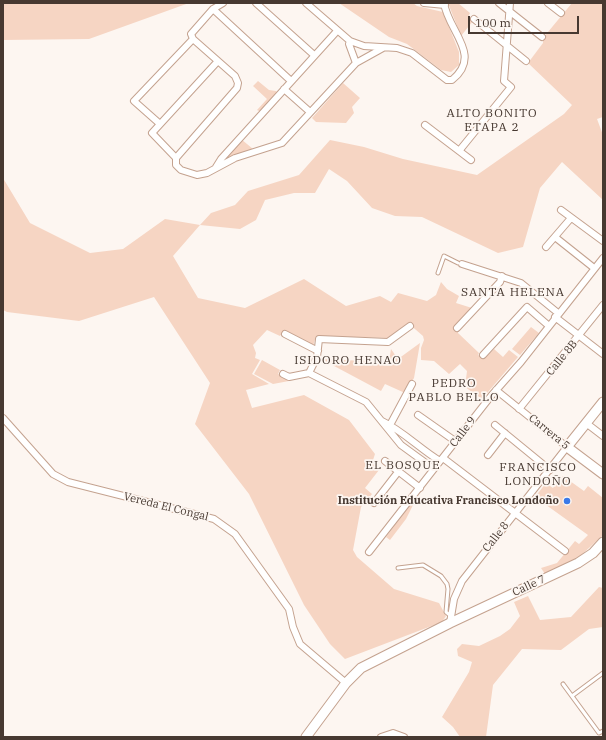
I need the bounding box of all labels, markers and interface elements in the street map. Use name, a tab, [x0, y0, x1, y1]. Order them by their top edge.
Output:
scale bar	[470, 8, 581, 34]
text: 100 m	[475, 15, 511, 30]
district label: ALTO BONITO ETAPA 2	[446, 107, 538, 135]
district label: SANTA HELENA	[461, 286, 565, 300]
street label: Calle 8B	[544, 338, 580, 378]
district label: ISIDORO HENAO	[294, 354, 402, 368]
district label: PEDRO PABLO BELLO	[409, 377, 499, 405]
street label: Carrera 5	[526, 412, 572, 452]
street label: Calle 9	[447, 414, 479, 450]
district label: EL BOSQUE	[365, 459, 441, 473]
district label: FRANCISCO LONDOÑO	[499, 461, 577, 489]
street label: Vereda El Congal	[122, 490, 210, 524]
place label: Institución Educativa Francisco Londoño	[338, 494, 559, 508]
marker: Institución Educativa Francisco Londoño	[562, 496, 572, 506]
street label: Calle 8	[480, 519, 512, 555]
street label: Calle 7	[510, 573, 548, 599]

